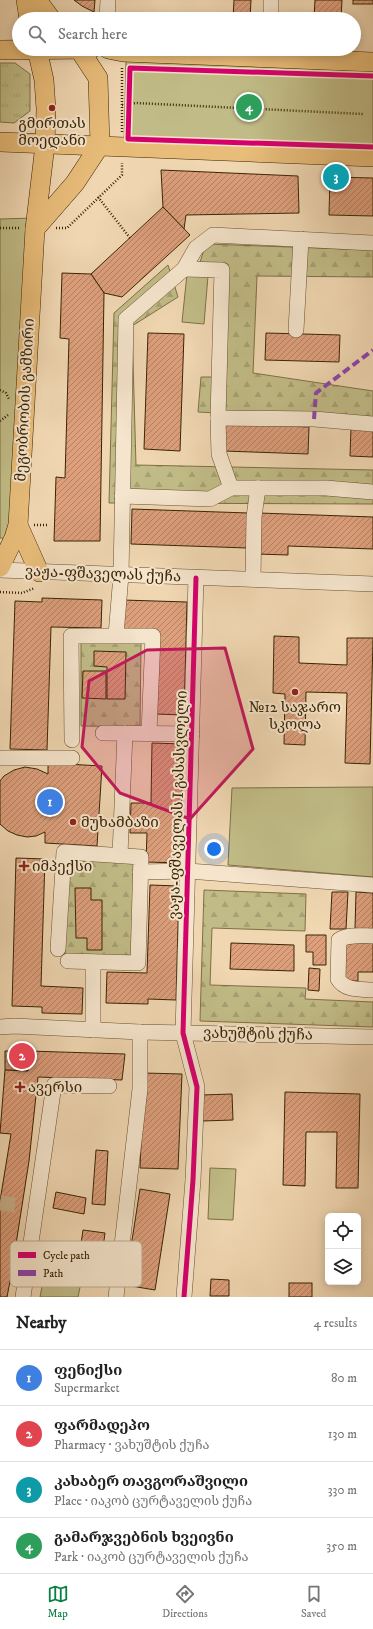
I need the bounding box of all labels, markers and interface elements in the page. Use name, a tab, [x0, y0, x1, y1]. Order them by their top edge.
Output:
search box	[12, 12, 361, 56]
icon: search	[26, 23, 48, 45]
text: Search here	[58, 25, 127, 44]
pin: 4	[236, 92, 262, 122]
marker: გმირთას მოედანი	[47, 103, 57, 113]
place label: გმირთას მოედანი	[18, 114, 86, 150]
pin: 3	[323, 162, 349, 192]
street label: მეგობრობის გამზირი	[11, 318, 39, 482]
street label: ვაჟა-ფშაველას ქუჩა	[25, 562, 181, 586]
marker: №12 საჯარო სკოლა	[290, 687, 300, 697]
street label: ვაჟა-ფშაველას I გასასვლელი	[165, 690, 191, 920]
place label: №12 საჯარო სკოლა	[249, 698, 341, 734]
pin: 1	[37, 787, 63, 817]
place label: მუხამბაზი	[81, 813, 159, 832]
marker: მუხამბაზი	[68, 817, 78, 827]
your location	[204, 839, 224, 859]
place label: იმპექსი	[32, 857, 92, 876]
marker: იმპექსი	[19, 861, 29, 871]
street label: ვახუშტის ქუჩა	[203, 1024, 313, 1044]
pin: 2	[9, 1041, 35, 1071]
place label: ავერსი	[28, 1078, 82, 1097]
marker: ავერსი	[15, 1082, 25, 1092]
map controls	[325, 1213, 361, 1285]
button: locate	[325, 1213, 361, 1249]
legend	[10, 1241, 142, 1287]
text: Cycle path	[43, 1249, 90, 1263]
button: layers	[325, 1249, 361, 1285]
text: Path	[43, 1267, 64, 1281]
text: Nearby	[16, 1312, 66, 1334]
text: 4 results	[314, 1315, 357, 1331]
text: ფენიქსი	[54, 1361, 122, 1380]
text: 1	[27, 1370, 31, 1386]
text: 80 m	[331, 1370, 357, 1386]
text: Supermarket	[54, 1380, 120, 1396]
text: ფარმადეპო	[54, 1416, 150, 1435]
text: 2	[26, 1426, 32, 1442]
text: 130 m	[328, 1426, 357, 1442]
text: Pharmacy · ვახუშტის ქუჩა	[54, 1437, 210, 1453]
text: კახაბერ თავგორაშვილი	[54, 1472, 248, 1491]
text: 3	[27, 1482, 31, 1498]
text: 330 m	[328, 1482, 357, 1498]
text: Place · იაკობ ცურტაველის ქუჩა	[54, 1493, 252, 1509]
text: გამარჯვებნის ხვეივნი	[54, 1528, 234, 1547]
text: 4	[25, 1538, 33, 1554]
text: 350 m	[326, 1538, 357, 1554]
text: Park · იაკობ ცურტაველის ქუჩა	[54, 1549, 249, 1565]
tab: Map	[47, 1583, 69, 1621]
tab: Directions	[162, 1583, 208, 1621]
tab: Saved	[301, 1583, 326, 1621]

